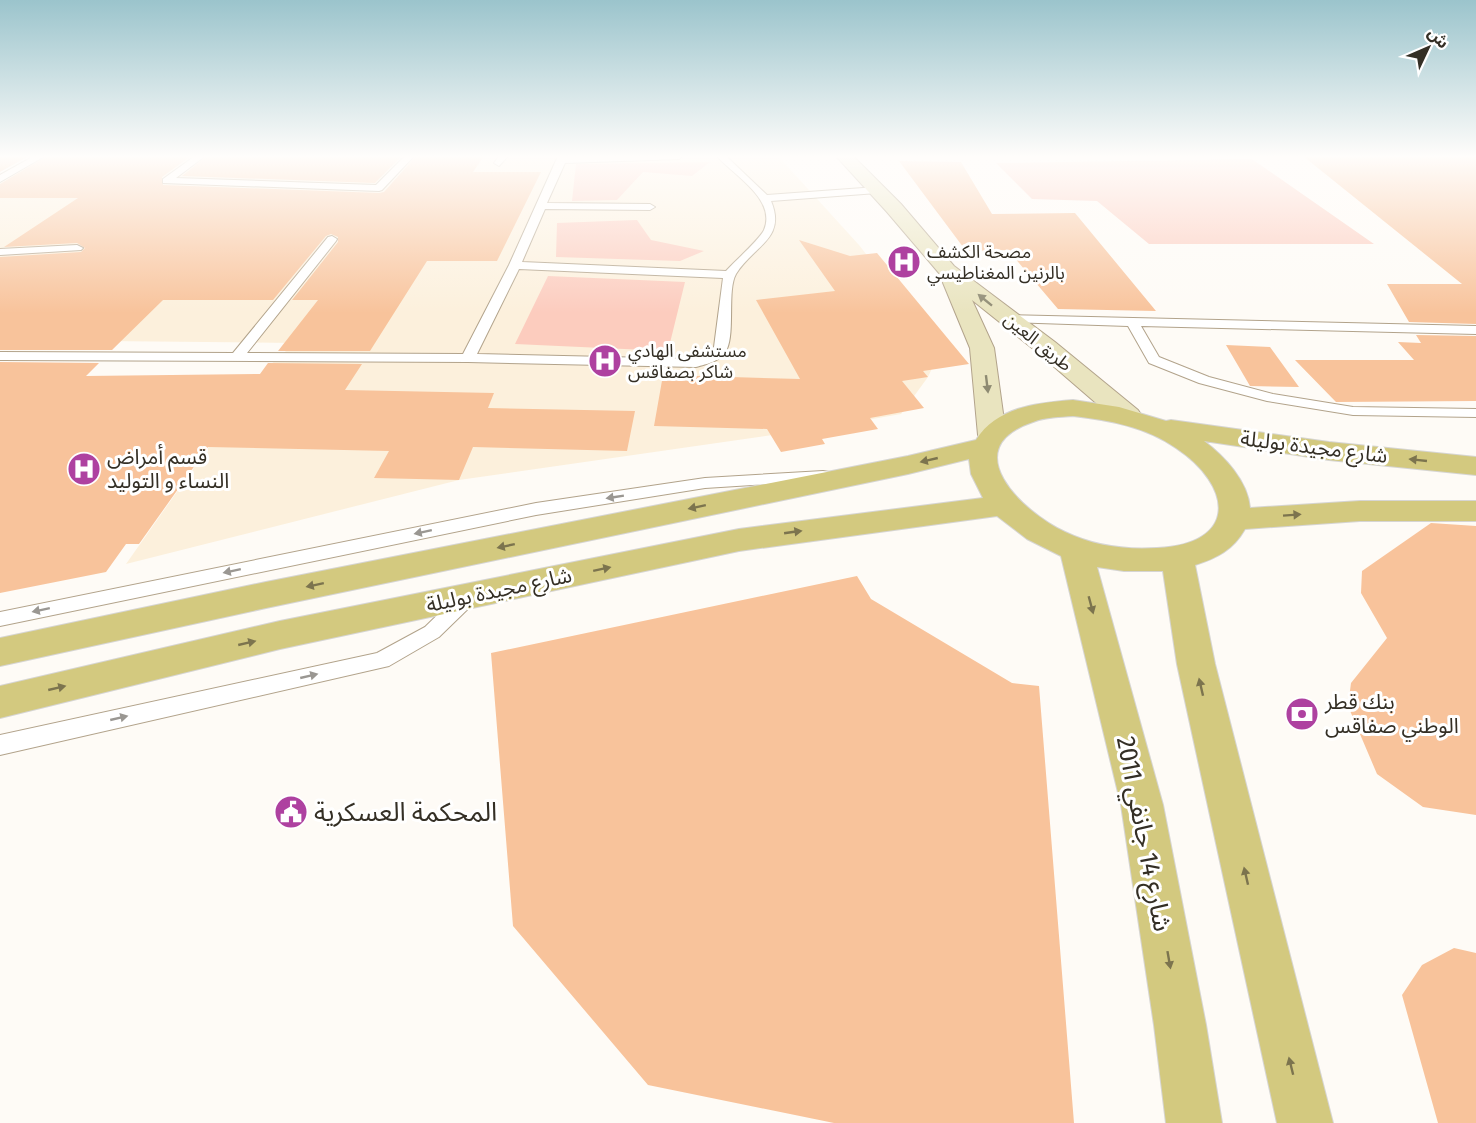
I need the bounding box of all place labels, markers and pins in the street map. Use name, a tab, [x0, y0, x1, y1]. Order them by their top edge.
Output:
place label: مصحة الكشف بالرنين المغناطيسي	[927, 241, 1065, 286]
hospital icon: مصحة الكشف بالرنين المغناطيسي	[886, 244, 922, 280]
place label: مستشفى الهادي شاكر بصفاقس	[628, 340, 747, 383]
hospital icon: مستشفى الهادي شاكر بصفاقس	[587, 343, 623, 379]
place label: قسم أمراض النساء و التوليد	[107, 444, 229, 494]
hospital icon: قسم أمراض النساء و التوليد	[66, 451, 102, 487]
place label: بنك قطر الوطني صفاقس	[1324, 689, 1459, 742]
bank icon: بنك قطر الوطني صفاقس	[1284, 696, 1320, 732]
public building icon: المحكمة العسكرية	[273, 794, 309, 830]
place label: المحكمة العسكرية	[314, 797, 497, 828]

